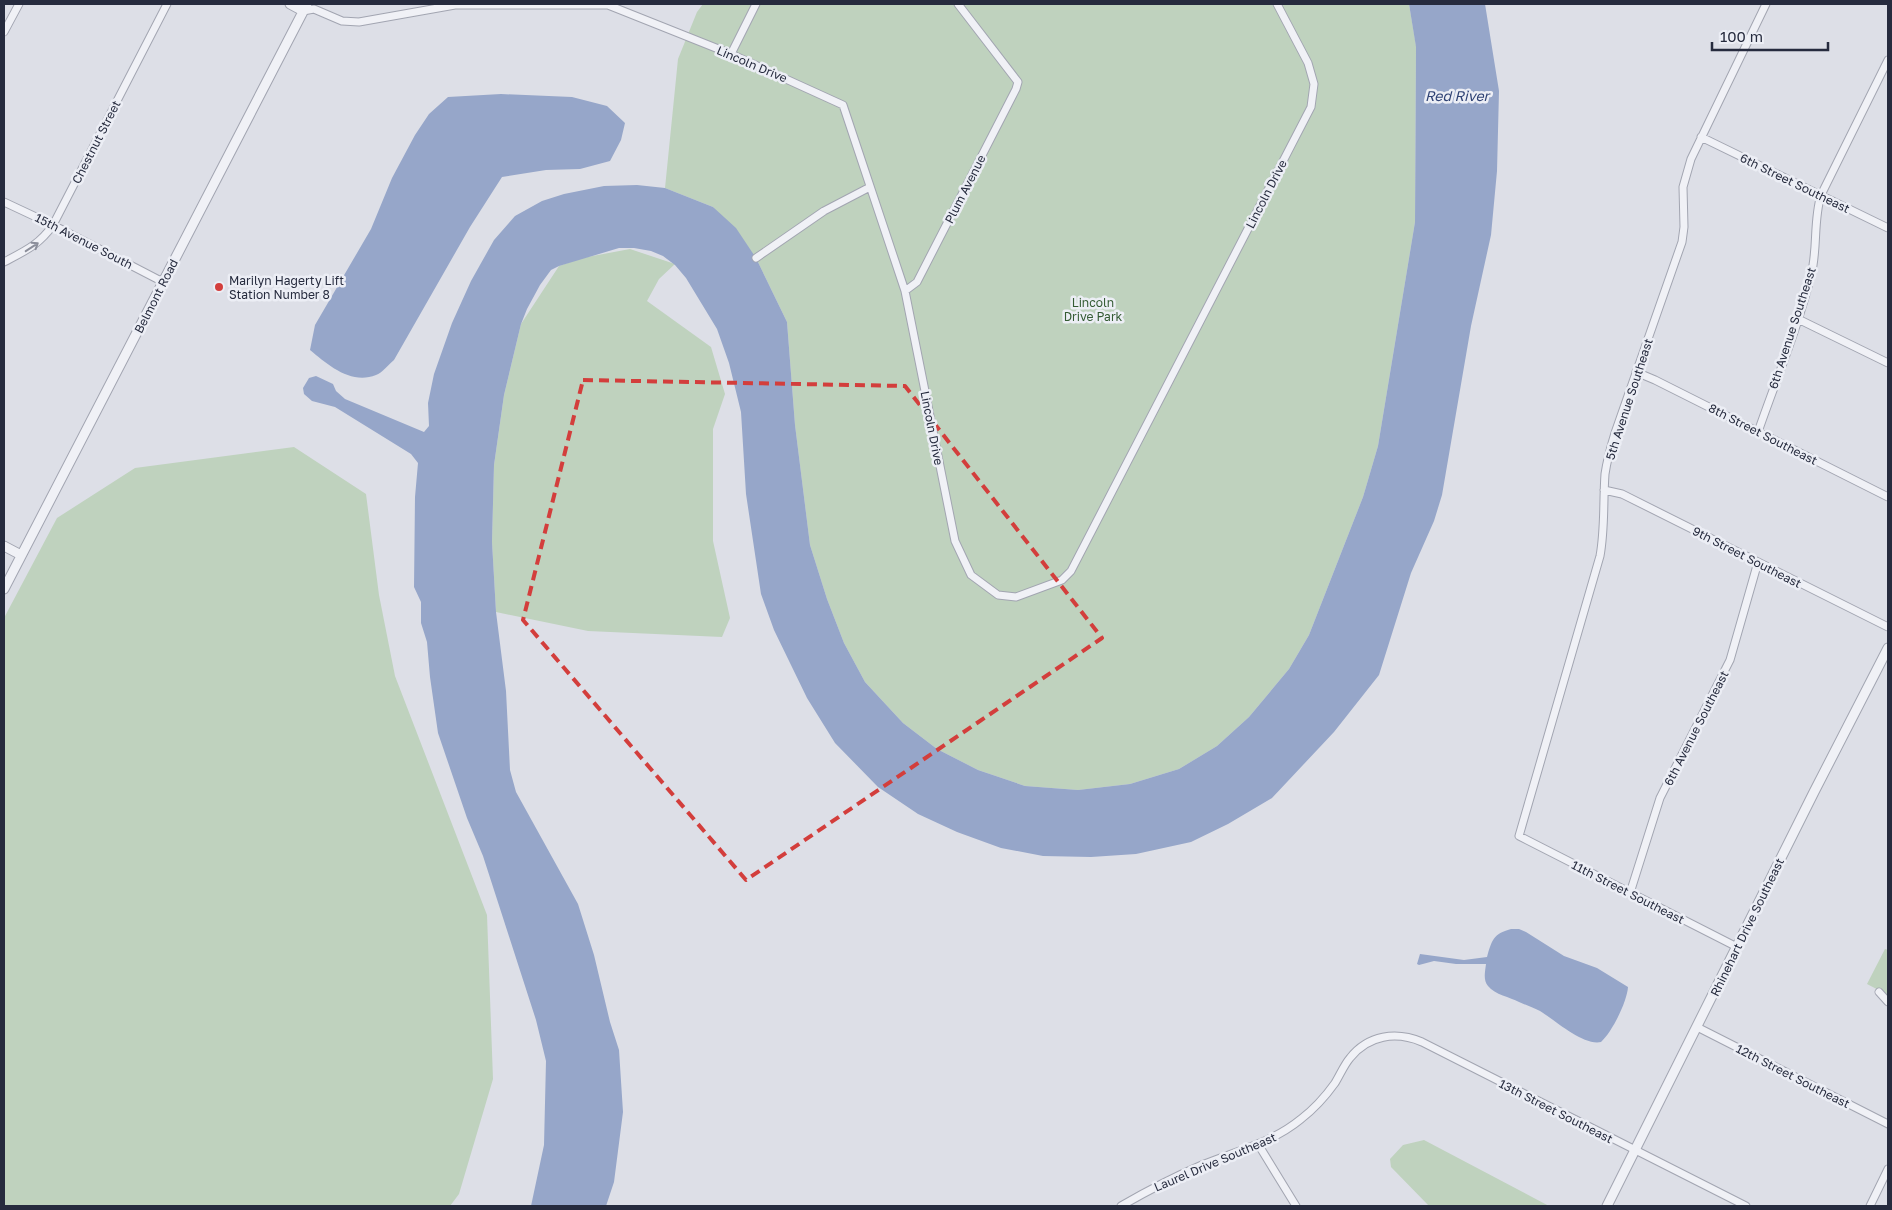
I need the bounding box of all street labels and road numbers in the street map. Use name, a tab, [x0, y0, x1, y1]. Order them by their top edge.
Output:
street label: Lincoln Drive	[714, 42, 790, 86]
street label: Chestnut Street	[69, 98, 124, 186]
street label: 6th Street Southeast	[1738, 150, 1852, 216]
street label: Plum Avenue	[941, 152, 989, 226]
street label: Lincoln Drive	[1242, 157, 1290, 231]
street label: 15th Avenue South	[33, 210, 135, 272]
street label: Belmont Road	[131, 256, 181, 336]
street label: 6th Avenue Southeast	[1765, 265, 1819, 391]
street label: 5th Avenue Southeast	[1602, 336, 1656, 462]
street label: Lincoln Drive	[917, 390, 947, 466]
street label: 8th Street Southeast	[1706, 400, 1820, 468]
street label: 9th Street Southeast	[1690, 523, 1804, 591]
street label: 6th Avenue Southeast	[1660, 668, 1732, 788]
street label: Rhinehart Drive Southeast	[1707, 855, 1787, 999]
street label: 11th Street Southeast	[1569, 857, 1687, 927]
street label: 12th Street Southeast	[1734, 1041, 1853, 1111]
street label: 13th Street Southeast	[1497, 1076, 1616, 1146]
street label: Laurel Drive Southeast	[1152, 1129, 1279, 1195]

